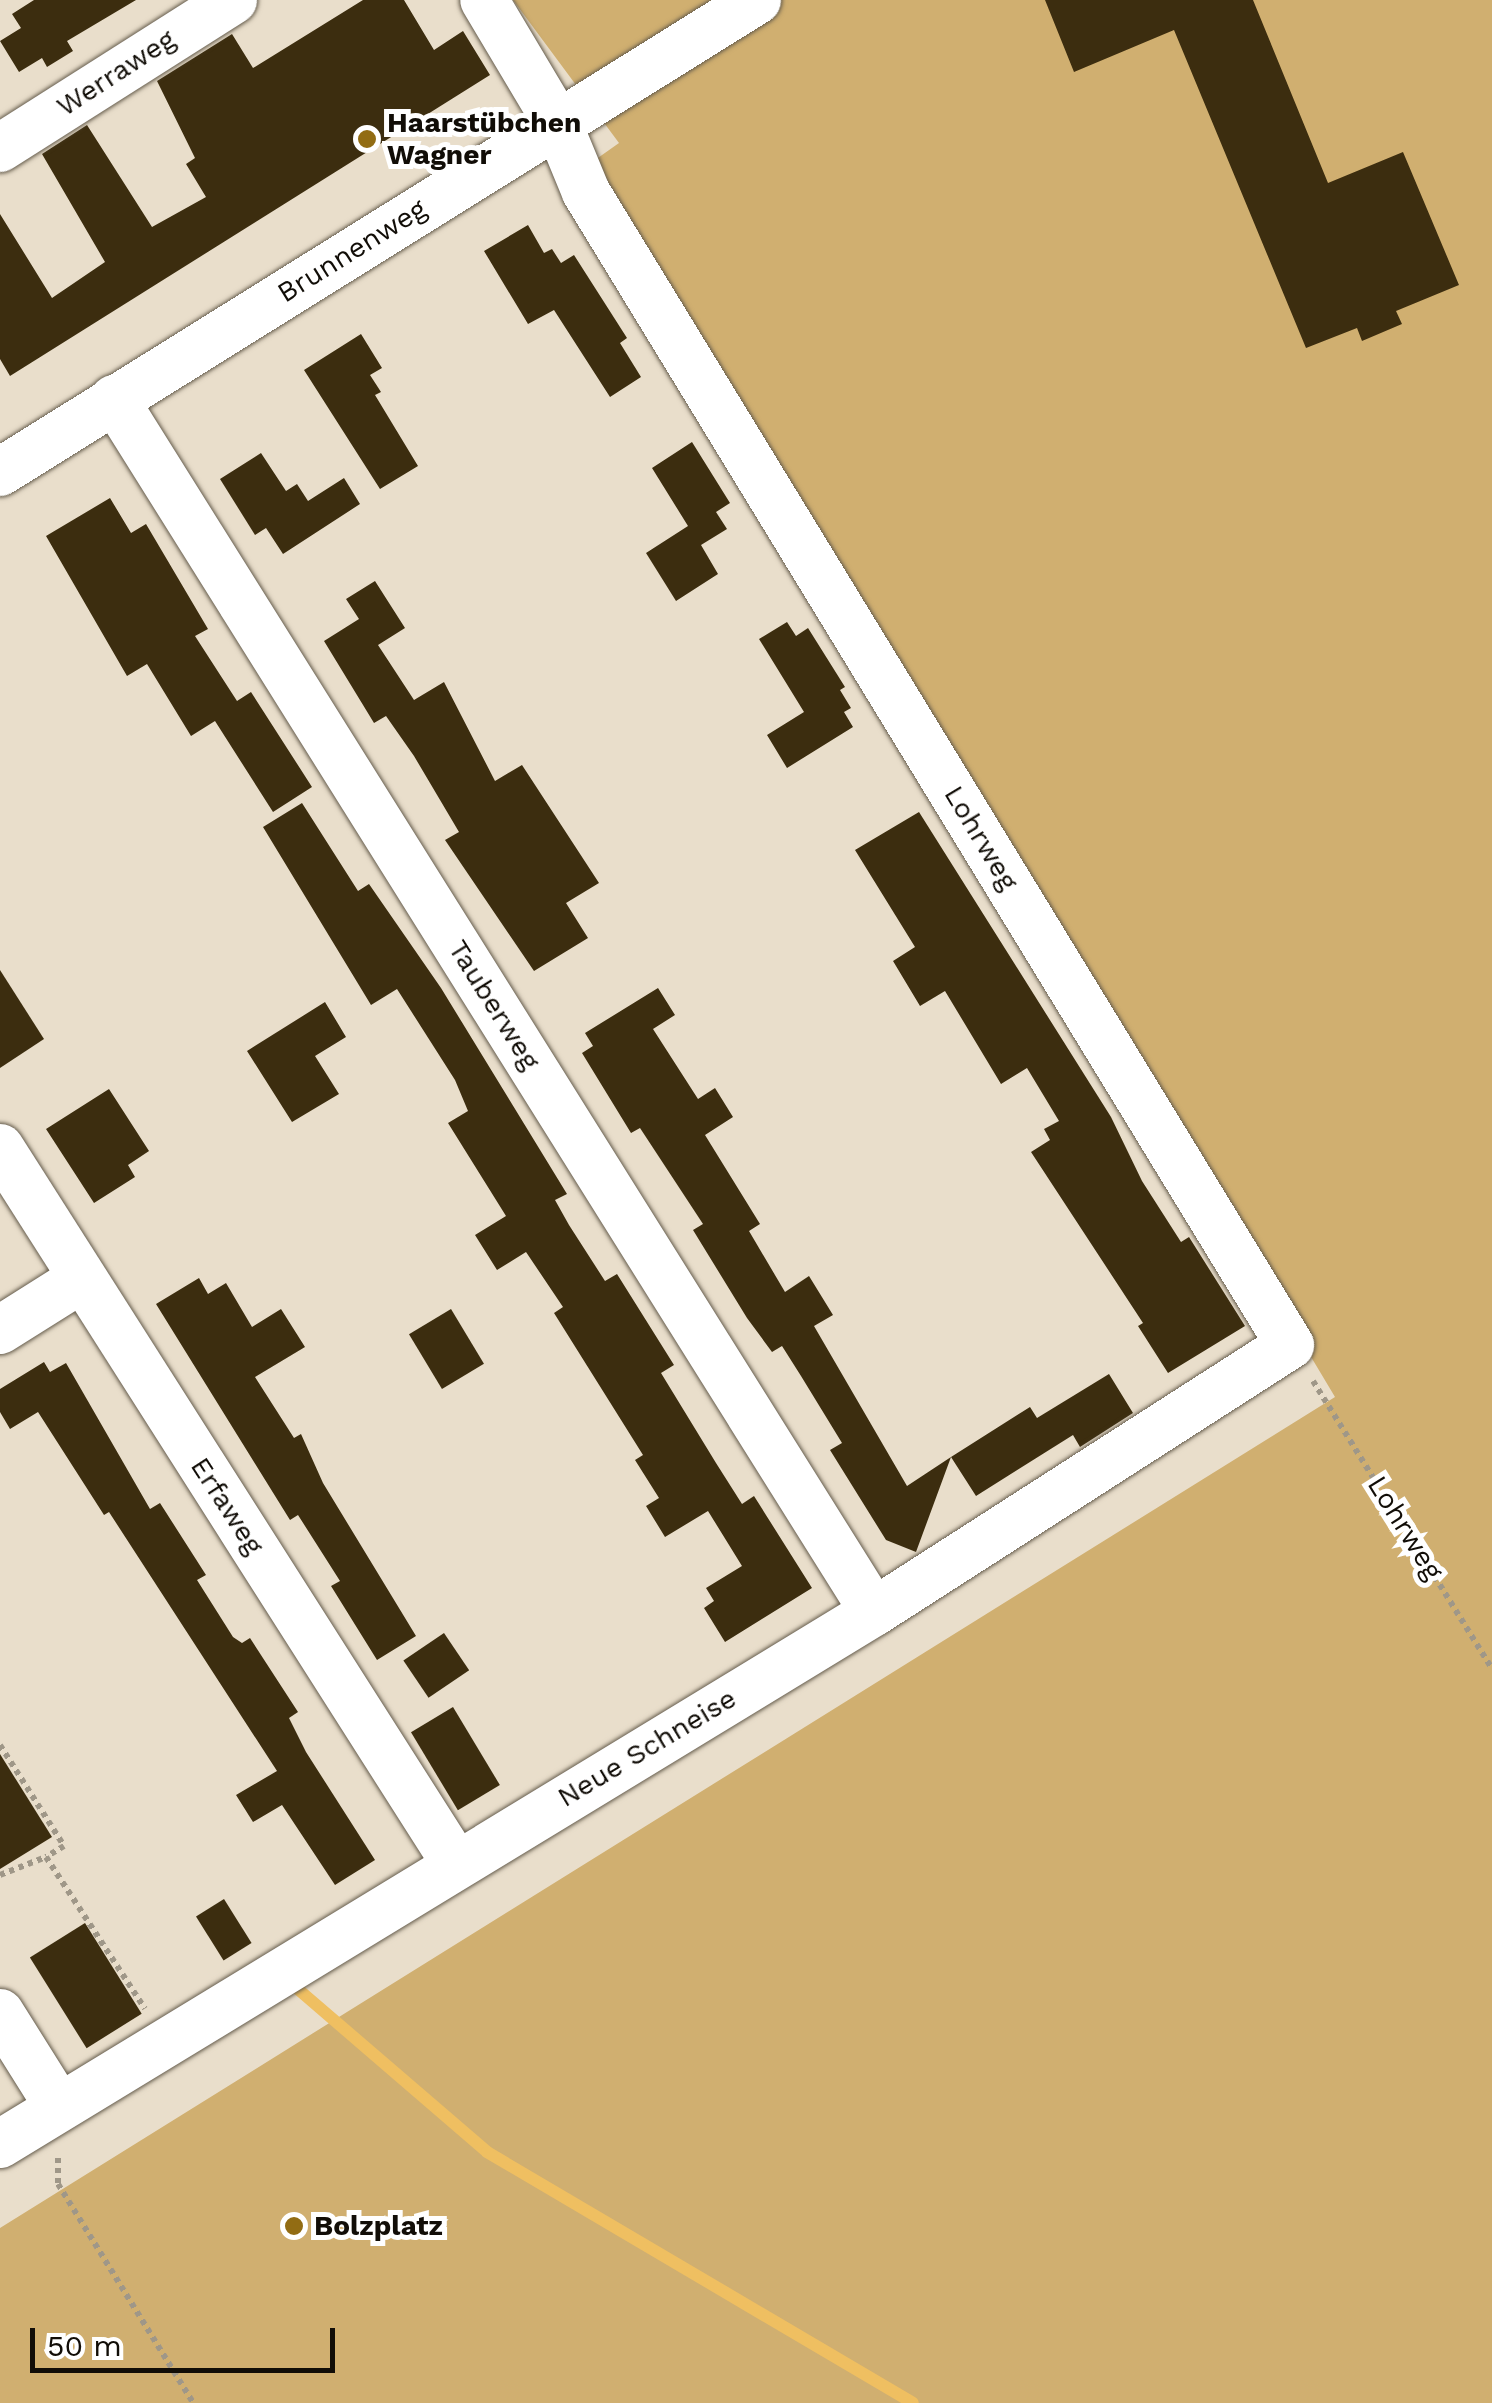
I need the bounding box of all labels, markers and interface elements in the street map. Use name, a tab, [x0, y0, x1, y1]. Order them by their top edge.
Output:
street label: Werraweg	[51, 22, 181, 124]
place label: Haarstübchen Wagner	[387, 106, 581, 172]
marker: Haarstübchen Wagner	[356, 128, 378, 150]
street label: Brunnenweg	[271, 192, 433, 310]
street label: Lohrweg	[937, 780, 1025, 896]
street label: Tauberweg	[441, 934, 547, 1076]
street label: Erfaweg	[183, 1451, 271, 1561]
street label: Lohrweg	[1360, 1470, 1450, 1586]
street label: Neue Schneise	[552, 1682, 742, 1814]
place label: Bolzplatz	[314, 2209, 443, 2243]
marker: Bolzplatz	[283, 2215, 305, 2237]
scale bar	[35, 2308, 340, 2370]
text: 50 m	[47, 2328, 122, 2363]

